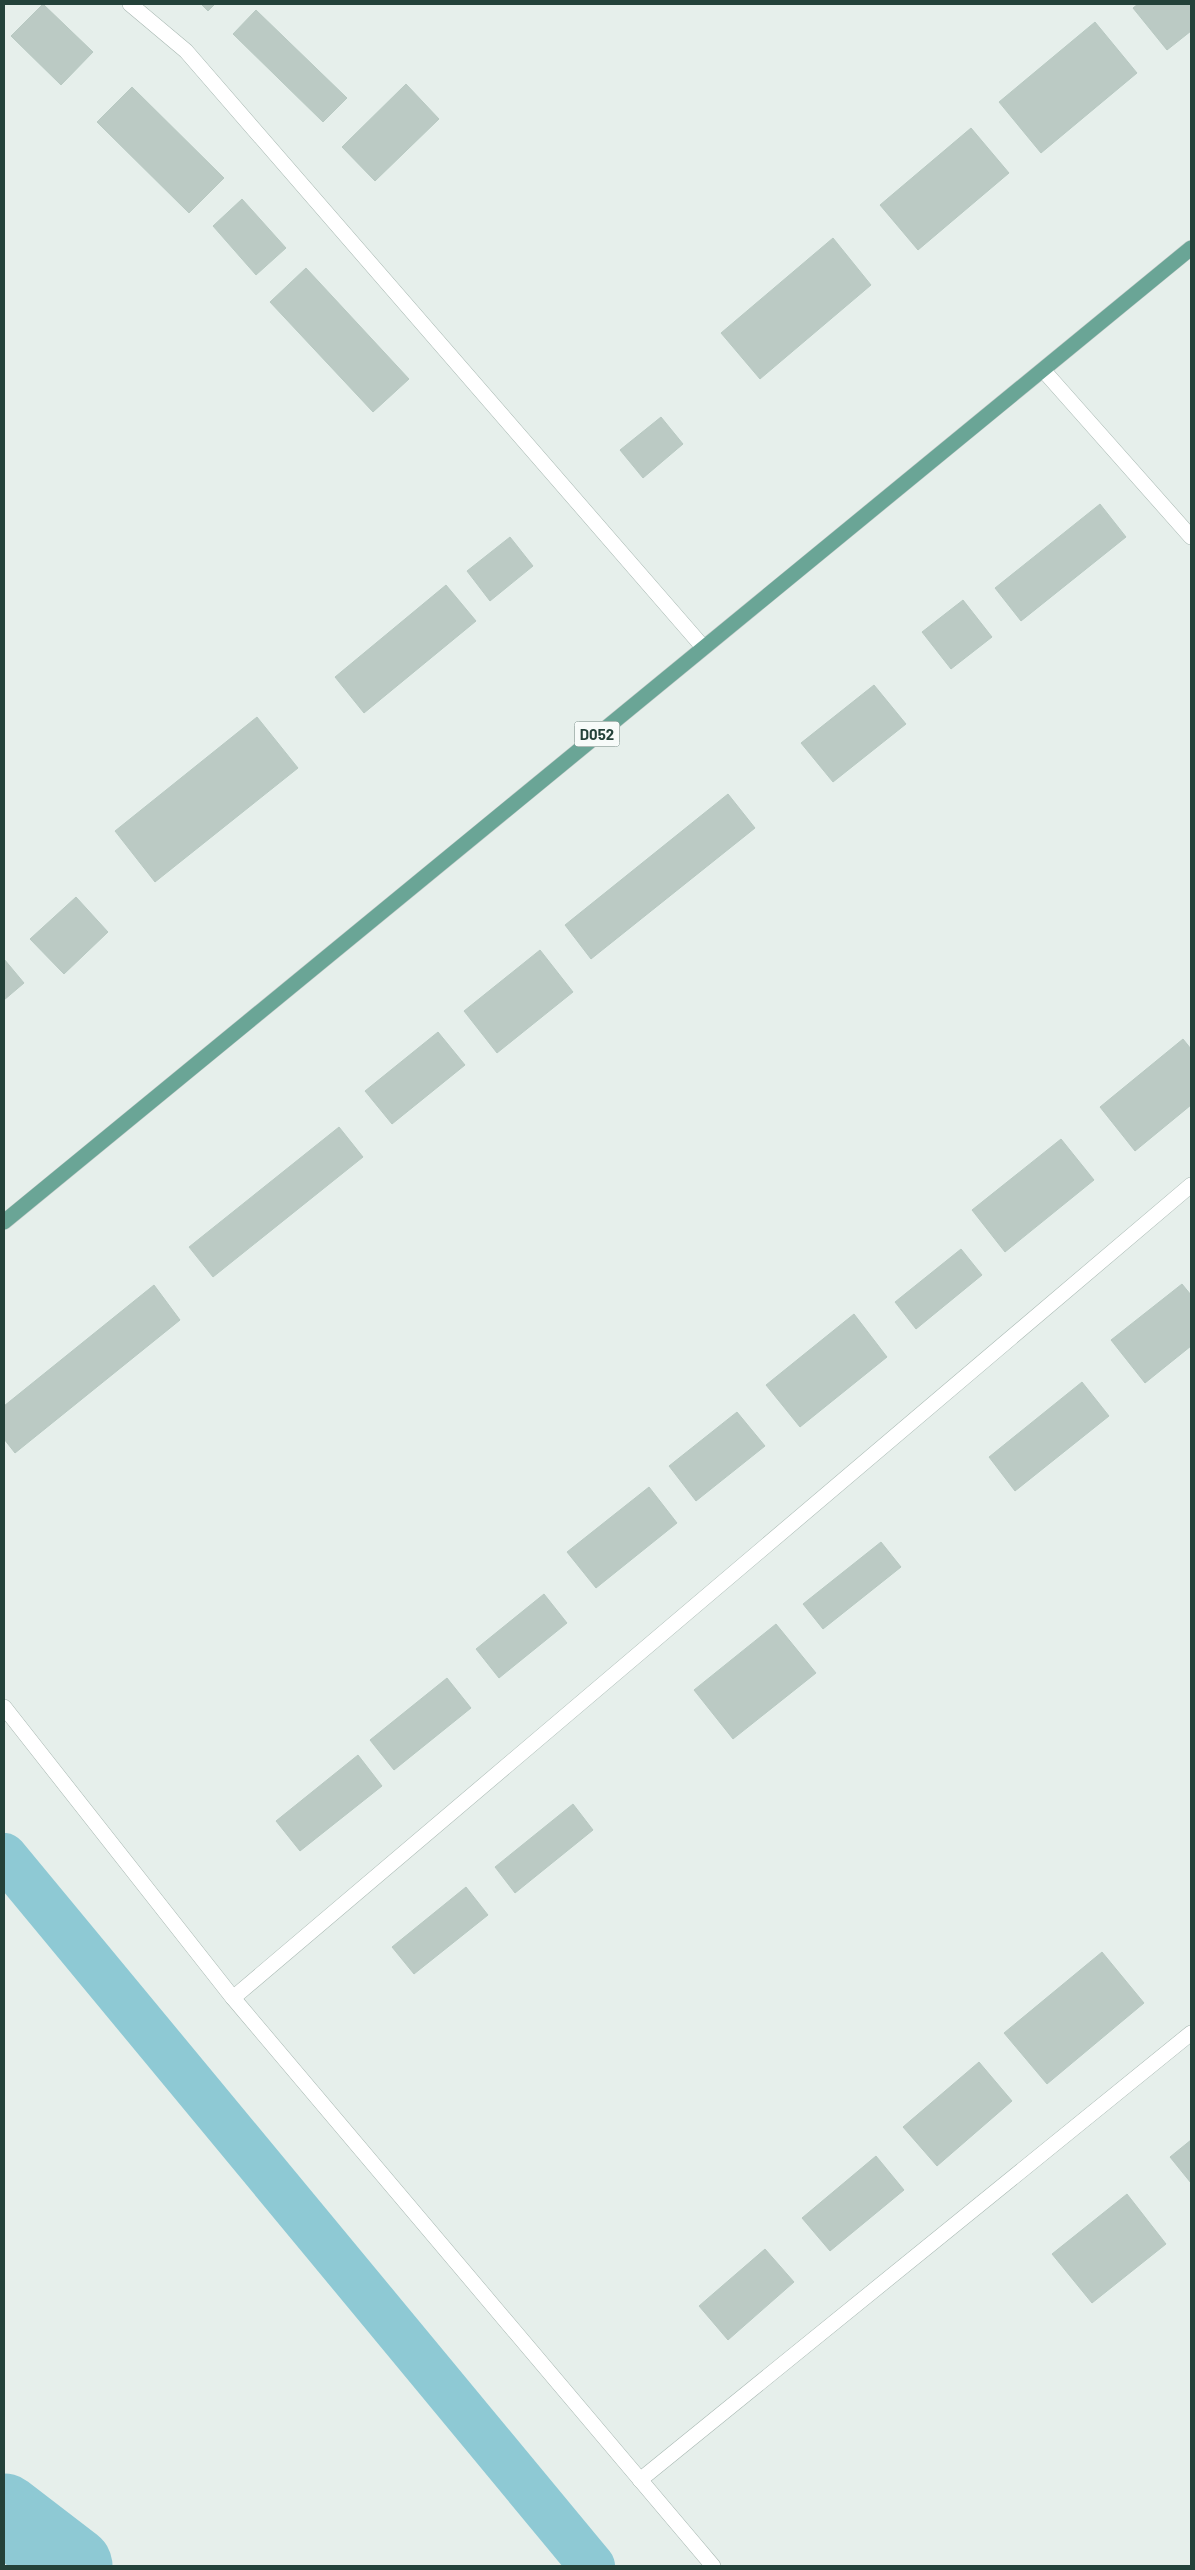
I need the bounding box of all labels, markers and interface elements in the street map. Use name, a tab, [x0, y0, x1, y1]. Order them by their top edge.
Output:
road number: D052	[574, 722, 620, 746]

